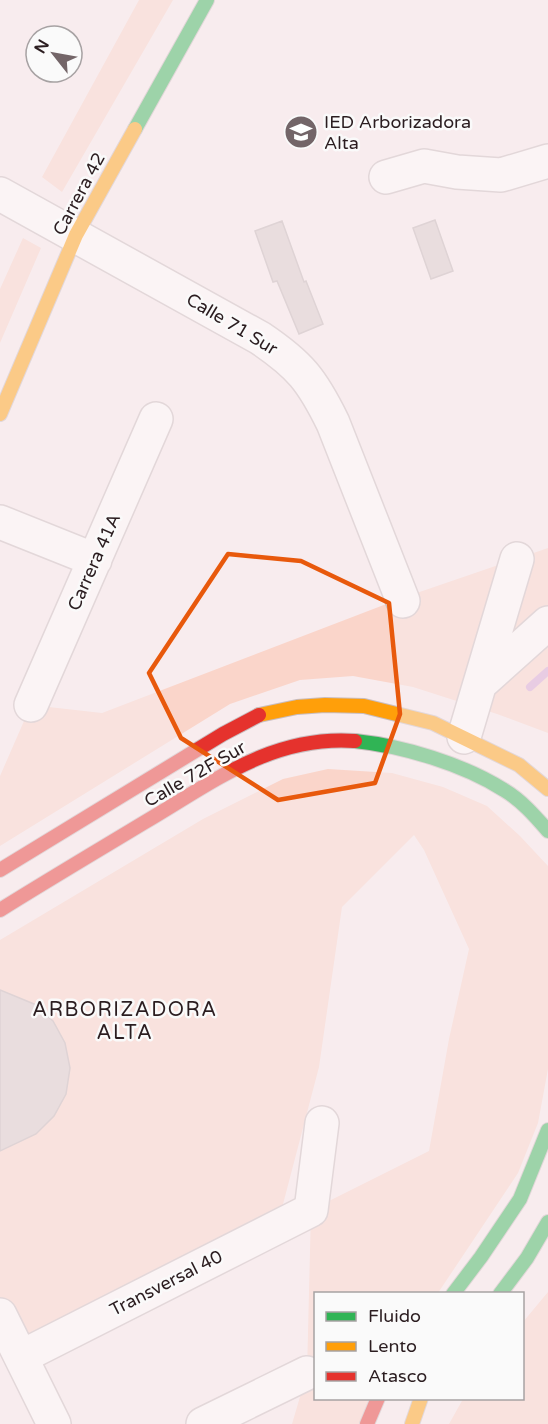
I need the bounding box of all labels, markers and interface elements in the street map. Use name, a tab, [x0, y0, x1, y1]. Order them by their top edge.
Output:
north arrow	[24, 24, 84, 84]
text: N	[30, 36, 54, 57]
place label: IED Arborizadora Alta	[324, 111, 471, 154]
school or university icon: IED Arborizadora Alta	[283, 114, 319, 150]
street label: Carrera 42	[48, 149, 110, 239]
street label: Calle 71 Sur	[182, 288, 282, 360]
street label: Carrera 41A	[63, 510, 125, 614]
street label: Calle 72F Sur	[140, 736, 250, 812]
district label: ARBORIZADORA ALTA	[32, 998, 218, 1045]
street label: Transversal 40	[106, 1245, 226, 1321]
legend	[314, 1292, 524, 1400]
text: Fluido	[368, 1305, 421, 1327]
text: Lento	[368, 1335, 417, 1357]
text: Atasco	[368, 1365, 427, 1387]

